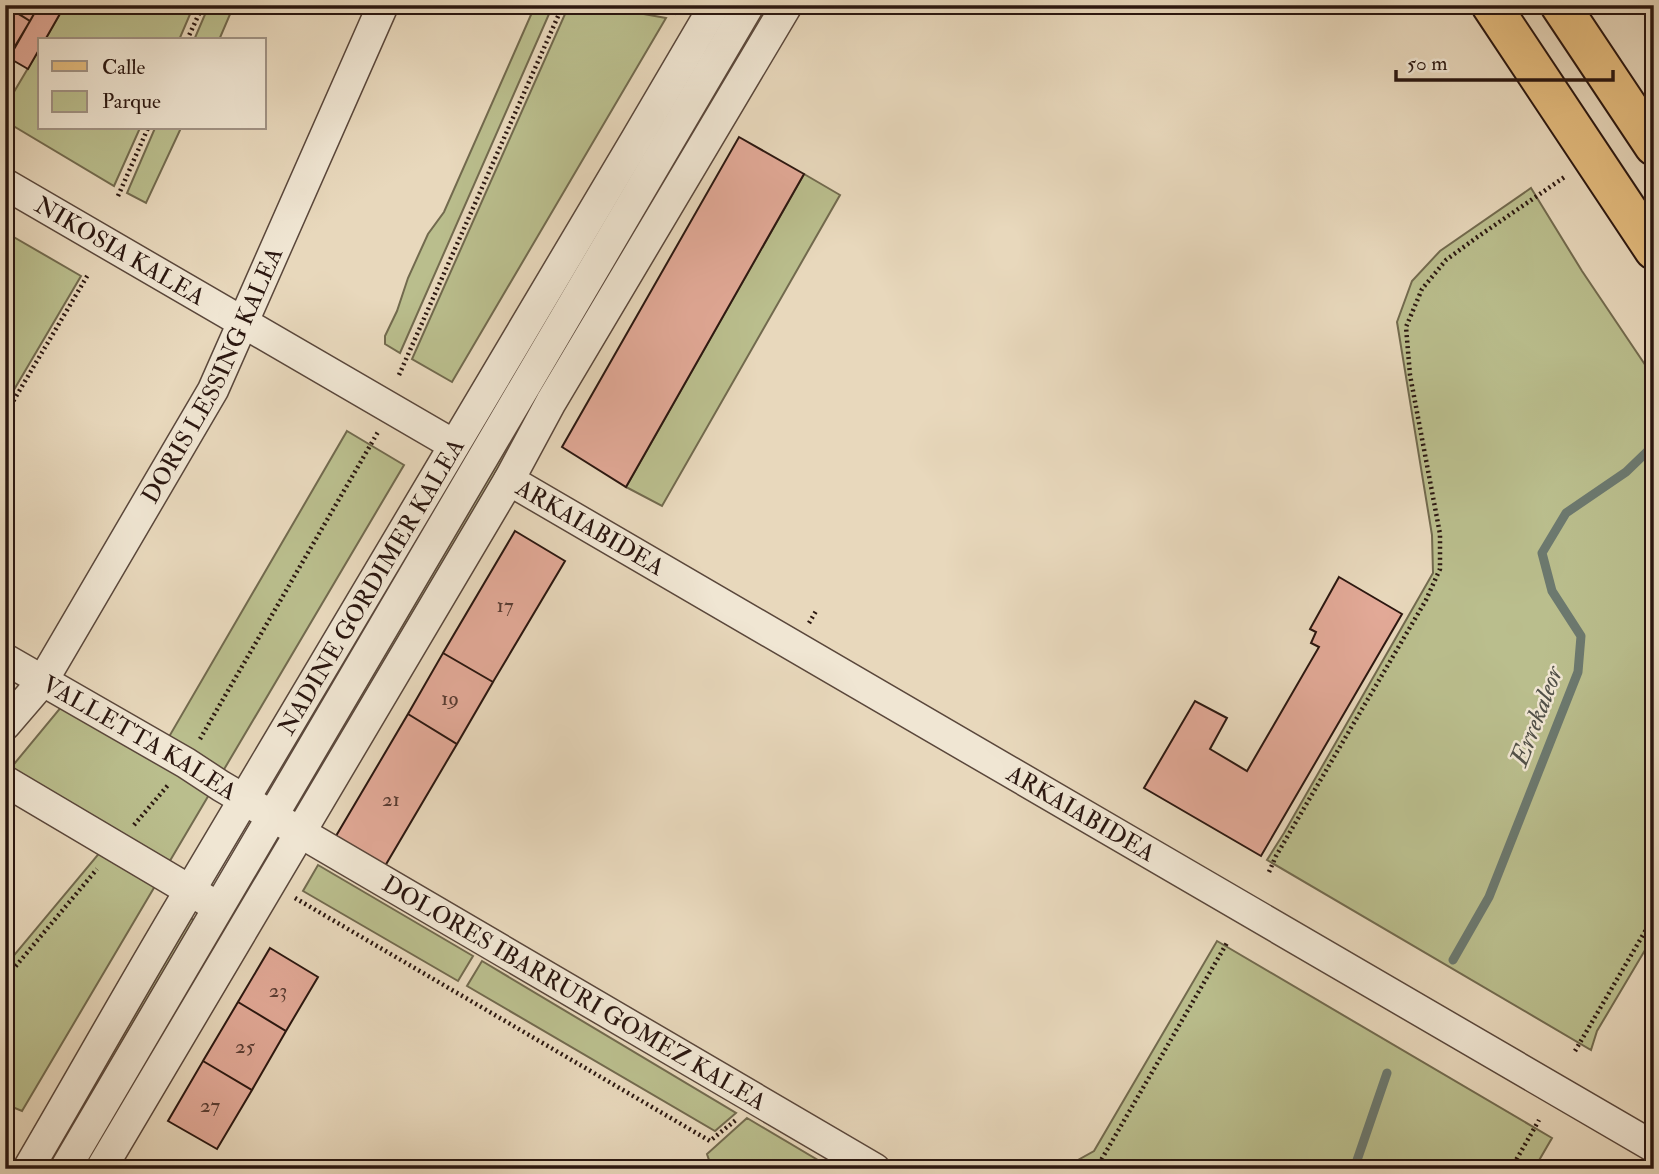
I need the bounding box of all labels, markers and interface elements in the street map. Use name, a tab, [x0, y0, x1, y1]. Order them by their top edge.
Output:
legend	[38, 38, 266, 130]
scale bar	[1396, 38, 1614, 82]
text: 50 m	[1407, 50, 1448, 77]
text: Calle	[102, 54, 146, 81]
text: Parque	[102, 88, 161, 115]
street label: NIKOSIA KALEA	[29, 190, 211, 313]
street label: DORIS LESSING KALEA	[135, 242, 290, 509]
street label: NADINE GORDIMER KALEA	[271, 433, 472, 741]
street label: ARKAIABIDEA	[509, 472, 670, 583]
house number: 17	[496, 592, 514, 619]
water label: Errekaleor	[1503, 661, 1571, 773]
street label: VALLETTA KALEA	[37, 669, 242, 808]
house number: 19	[441, 685, 459, 712]
street label: ARKAIABIDEA	[1000, 758, 1161, 869]
house number: 21	[382, 786, 400, 813]
street label: DOLORES IBARRURI GOMEZ KALEA	[376, 869, 772, 1118]
house number: 23	[269, 977, 287, 1004]
house number: 25	[235, 1033, 256, 1060]
house number: 27	[200, 1092, 220, 1119]

